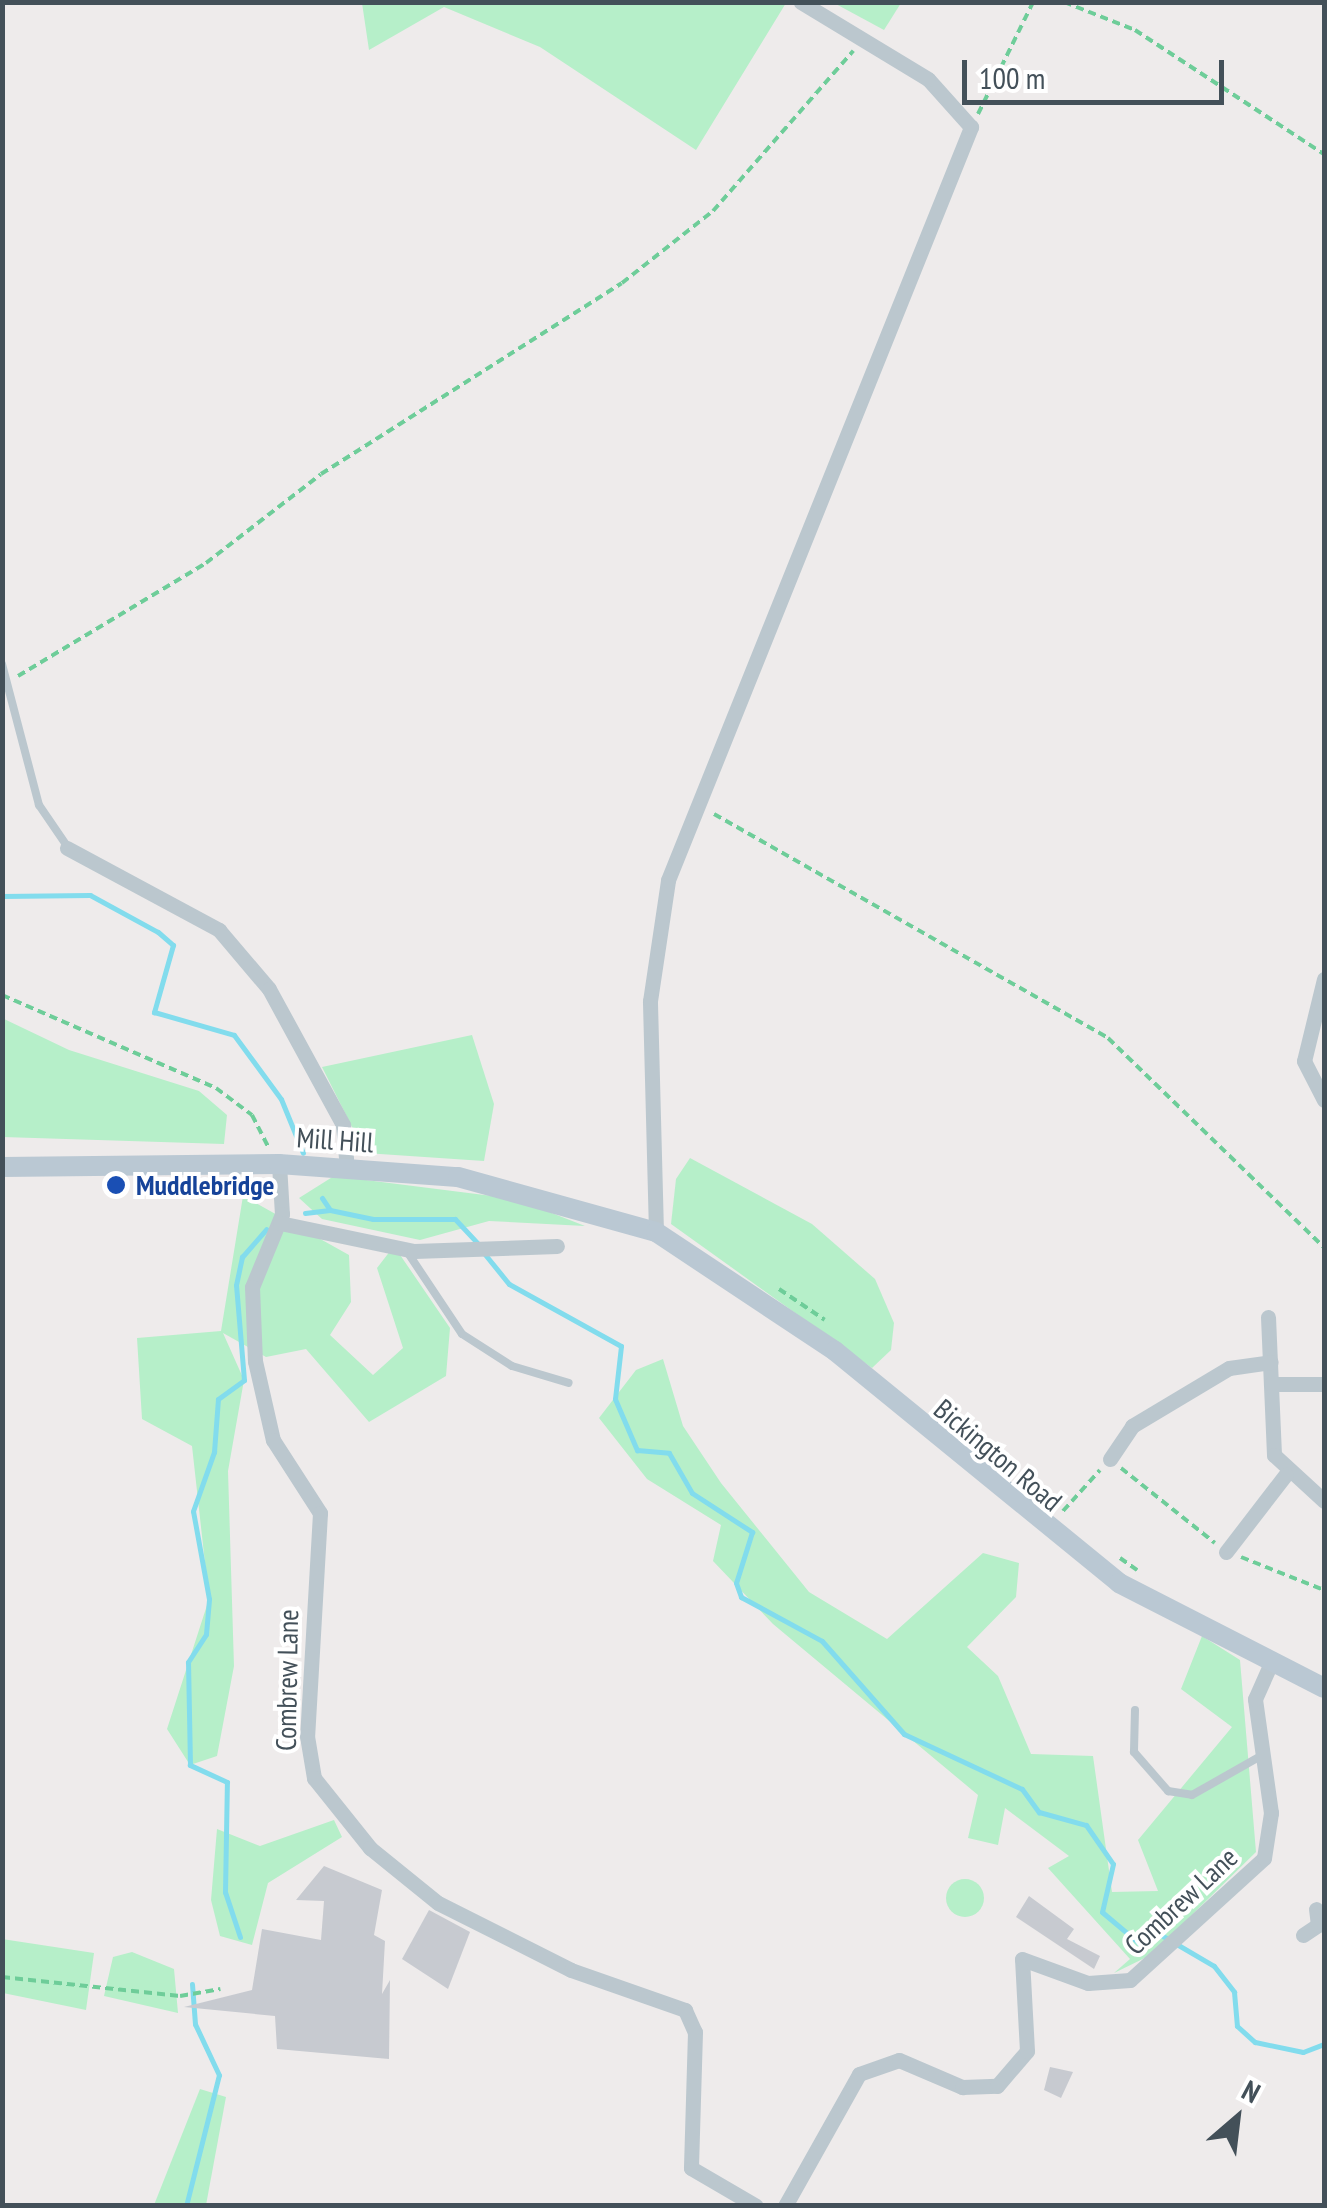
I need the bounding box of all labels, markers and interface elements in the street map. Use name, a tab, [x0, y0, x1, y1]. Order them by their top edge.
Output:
scale bar	[967, 40, 1230, 102]
text: 100 m	[979, 58, 1045, 97]
street label: Mill Hill	[295, 1121, 375, 1159]
place label: Muddlebridge	[136, 1168, 275, 1202]
marker: Muddlebridge	[105, 1174, 127, 1196]
street label: Bickington Road	[927, 1392, 1069, 1518]
street label: Combrew Lane	[269, 1609, 305, 1751]
street label: Combrew Lane	[1118, 1840, 1244, 1962]
north arrow	[1187, 2068, 1287, 2168]
text: N	[1236, 2071, 1267, 2111]

